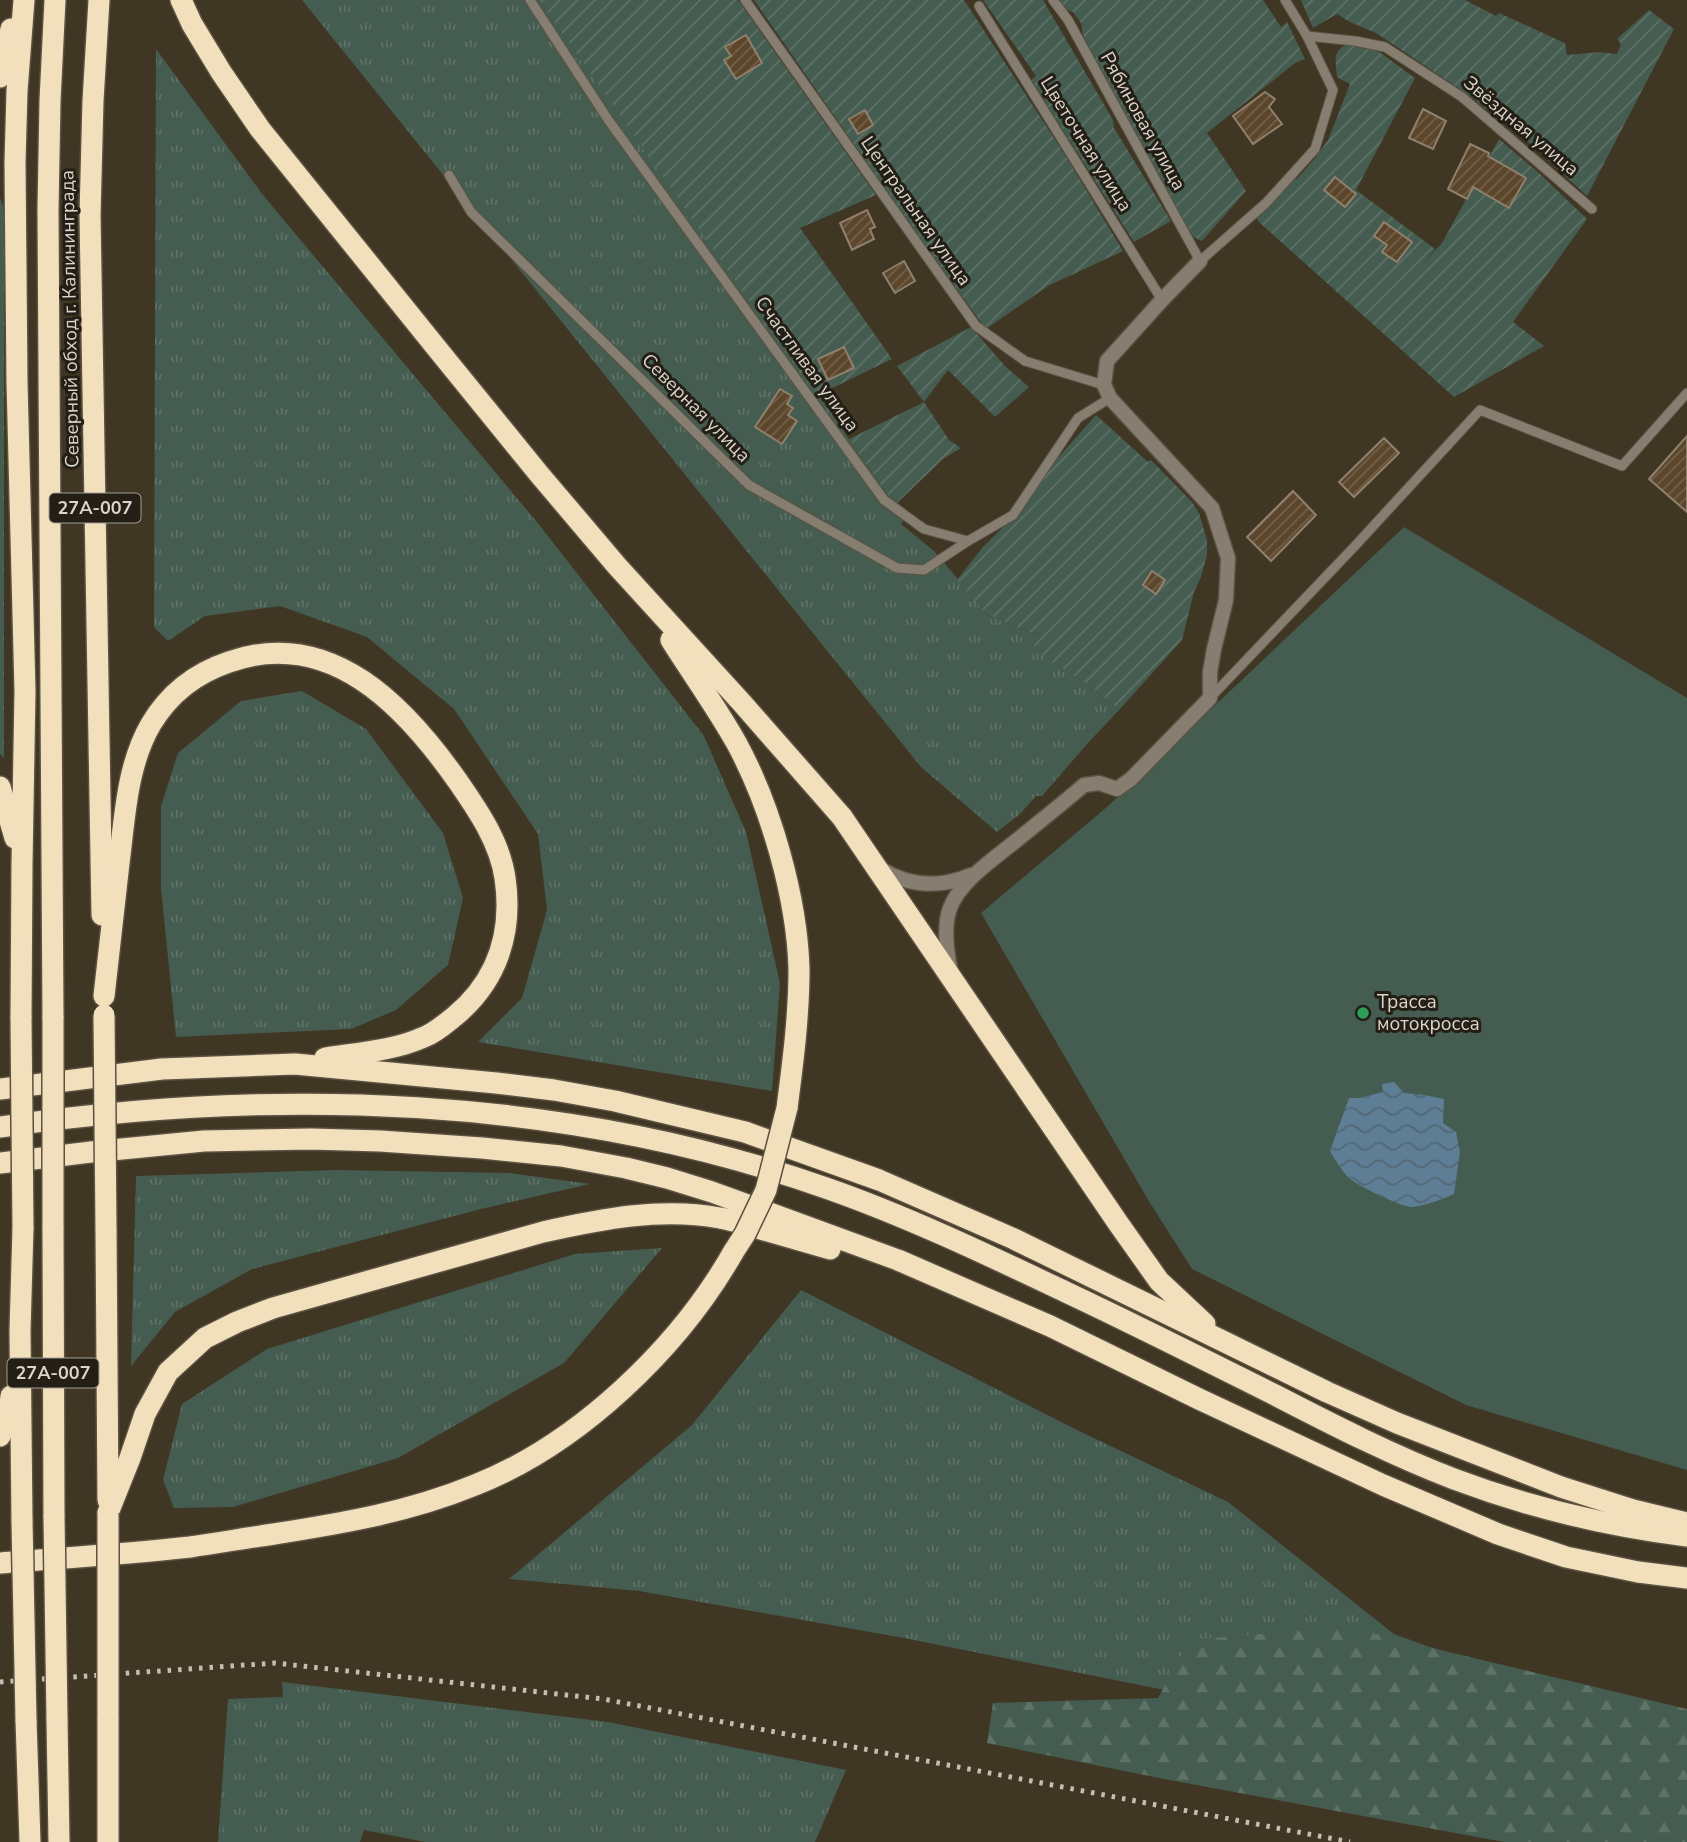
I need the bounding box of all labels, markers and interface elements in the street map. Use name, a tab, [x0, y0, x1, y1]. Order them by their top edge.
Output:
street label: Рябиновая улица	[1094, 47, 1192, 195]
street label: Звёздная улица	[1458, 70, 1584, 182]
street label: Цветочная улица	[1034, 71, 1138, 217]
street label: Центральная улица	[855, 131, 977, 291]
street label: Северный обход г. Калининграда	[54, 170, 86, 468]
street label: Счастливая улица	[749, 291, 865, 437]
street label: Северная улица	[636, 348, 756, 468]
road number: 27А-007	[50, 494, 140, 522]
place label: Трасса мотокросса	[1377, 989, 1480, 1037]
marker: Трасса мотокросса	[1355, 1005, 1371, 1021]
road number: 27А-007	[7, 1358, 98, 1388]

